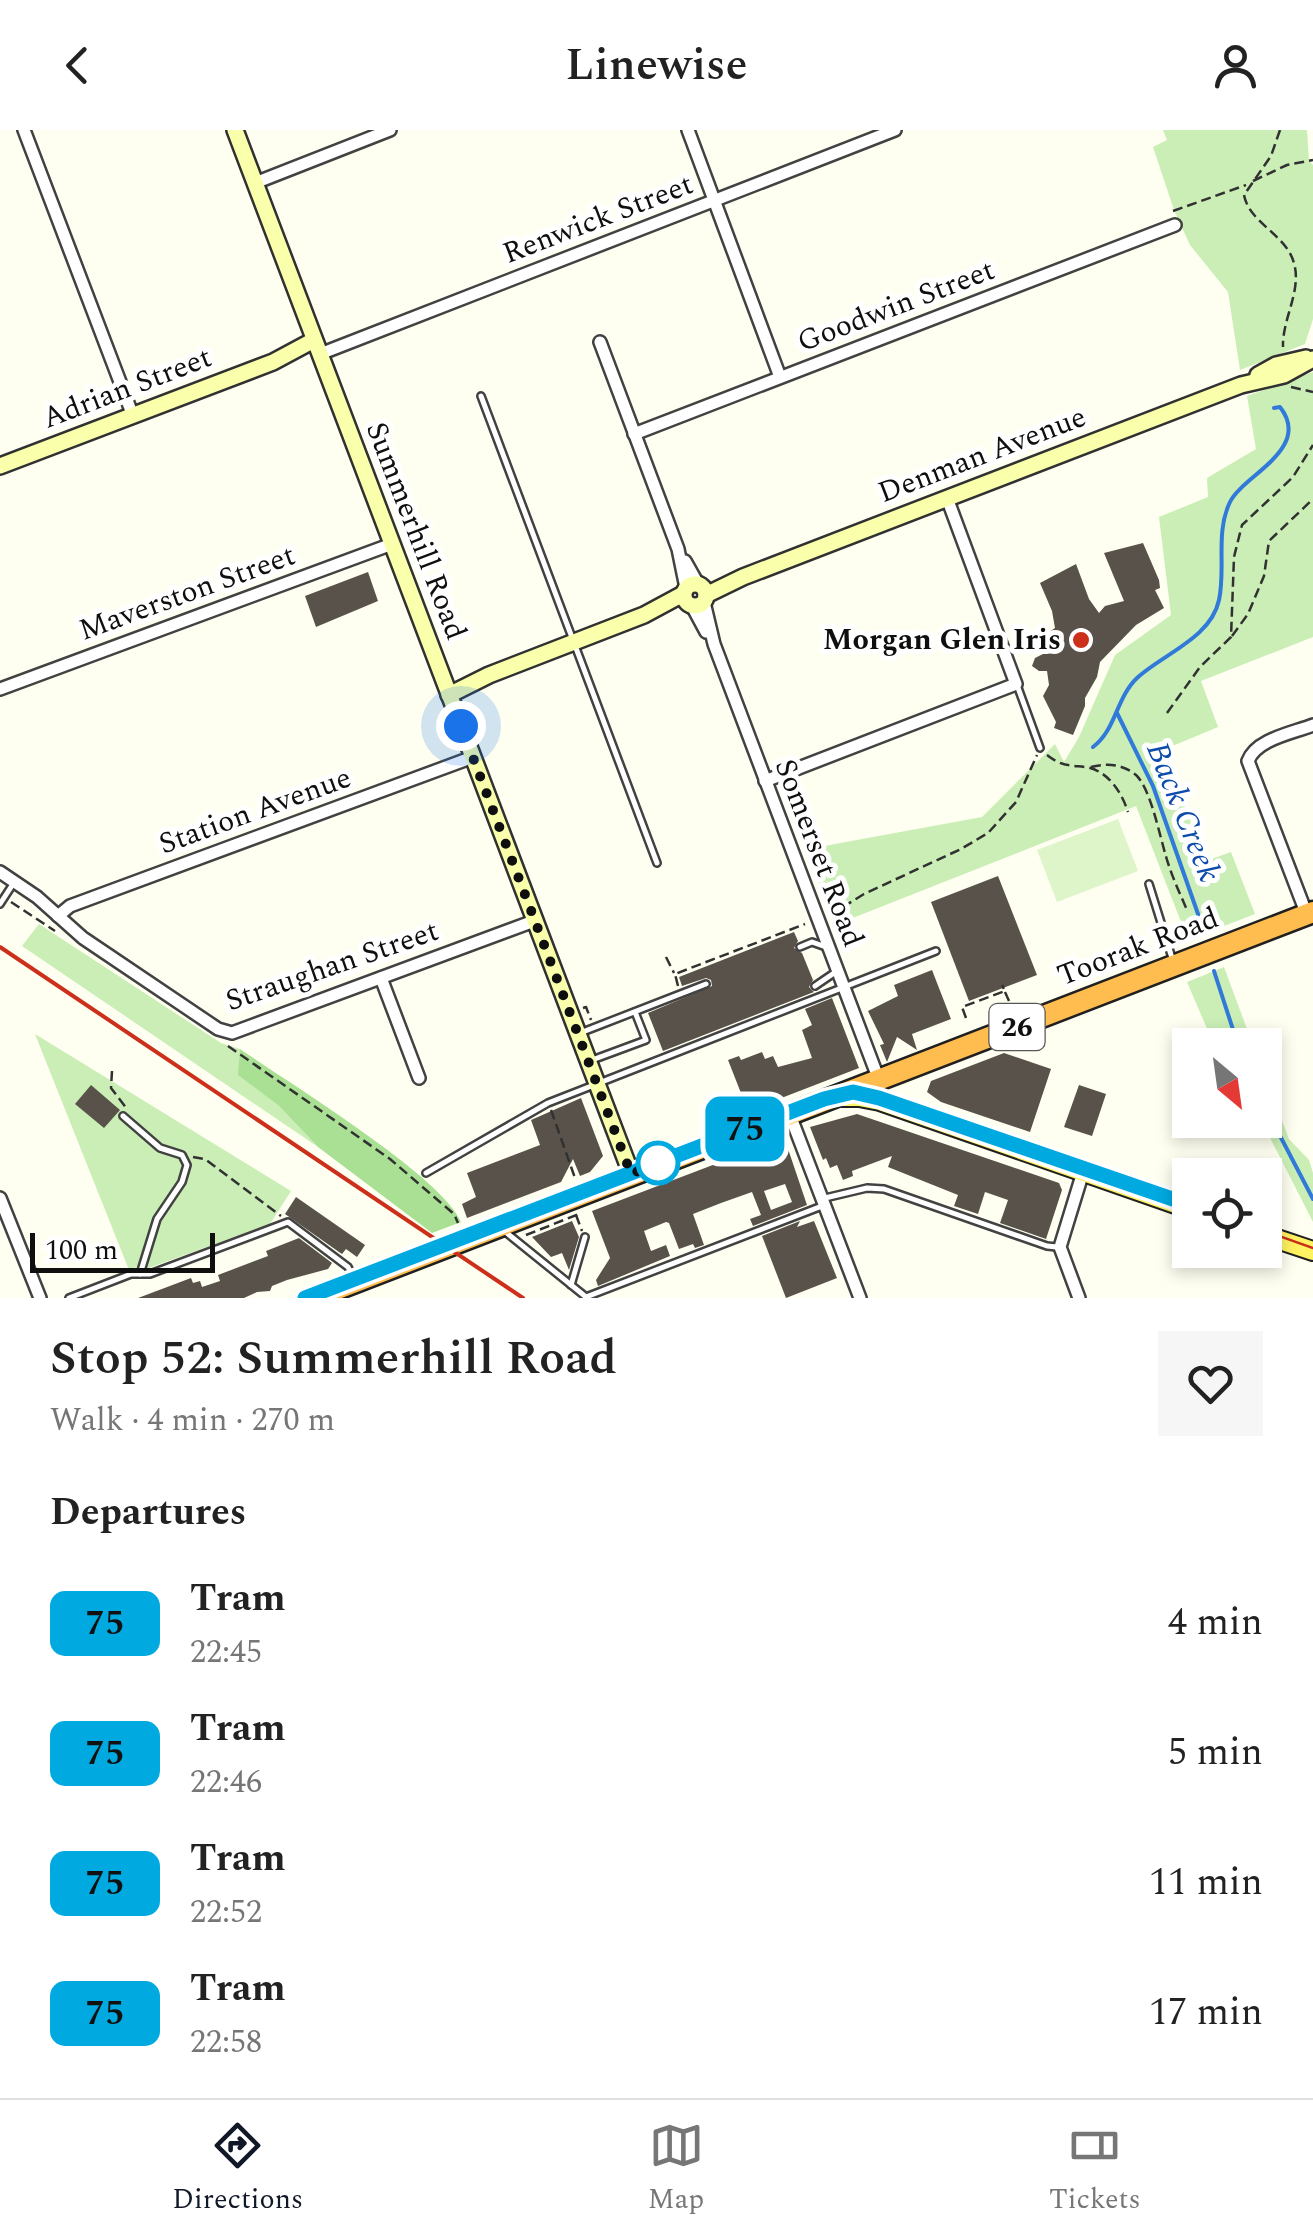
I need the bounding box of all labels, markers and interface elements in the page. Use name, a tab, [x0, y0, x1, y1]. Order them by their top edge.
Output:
text: Linewise	[565, 31, 748, 100]
icon: back	[50, 38, 105, 93]
icon: person	[1208, 38, 1263, 93]
street label: Renwick Street	[496, 162, 700, 276]
street label: Goodwin Street	[791, 247, 1001, 365]
street label: Adrian Street	[36, 335, 218, 441]
street label: Denman Avenue	[871, 394, 1093, 516]
street label: Summerhill Road	[353, 415, 479, 647]
street label: Maverston Street	[72, 532, 302, 654]
place label: Morgan Glen Iris	[823, 617, 1061, 663]
marker: Morgan Glen Iris	[1070, 629, 1092, 651]
your location	[436, 701, 486, 751]
water label: Back Creek	[1133, 735, 1233, 889]
street label: Somerset Road	[762, 752, 876, 954]
street label: Station Avenue	[152, 755, 358, 867]
street label: Toorak Road	[1050, 895, 1226, 999]
street label: Straughan Street	[219, 908, 445, 1024]
road number: 26	[990, 1004, 1044, 1050]
north arrow	[1172, 1028, 1282, 1138]
map controls	[1172, 1028, 1282, 1268]
line badge: 75	[700, 1096, 790, 1162]
text: 75	[725, 1103, 765, 1156]
unlabelled marker	[637, 1142, 679, 1184]
button: locate	[1172, 1158, 1282, 1268]
scale bar	[30, 1228, 215, 1272]
text: 100 m	[45, 1229, 118, 1272]
text: Stop 52: Summerhill Road	[50, 1322, 617, 1395]
button: heart	[1158, 1331, 1263, 1436]
text: Walk · 4 min · 270 m	[50, 1396, 335, 1445]
text: Departures	[50, 1484, 246, 1542]
text: Tram	[190, 1570, 286, 1628]
text: 4 min	[1168, 1594, 1263, 1652]
text: 75	[85, 1597, 125, 1650]
text: 22:45	[190, 1628, 262, 1677]
text: Tram	[190, 1700, 286, 1758]
text: 5 min	[1168, 1724, 1263, 1782]
text: 75	[85, 1727, 125, 1780]
text: 22:46	[190, 1758, 262, 1807]
text: Tram	[190, 1830, 286, 1888]
text: 11 min	[1149, 1854, 1263, 1912]
text: 75	[85, 1857, 125, 1910]
text: 22:52	[190, 1888, 262, 1937]
text: Tram	[190, 1960, 286, 2018]
text: 17 min	[1149, 1984, 1263, 2042]
text: 75	[85, 1987, 125, 2040]
text: 22:58	[190, 2018, 262, 2067]
tab: Directions	[172, 2118, 303, 2221]
tab: Map	[648, 2118, 704, 2221]
tab: Tickets	[1049, 2118, 1141, 2221]

